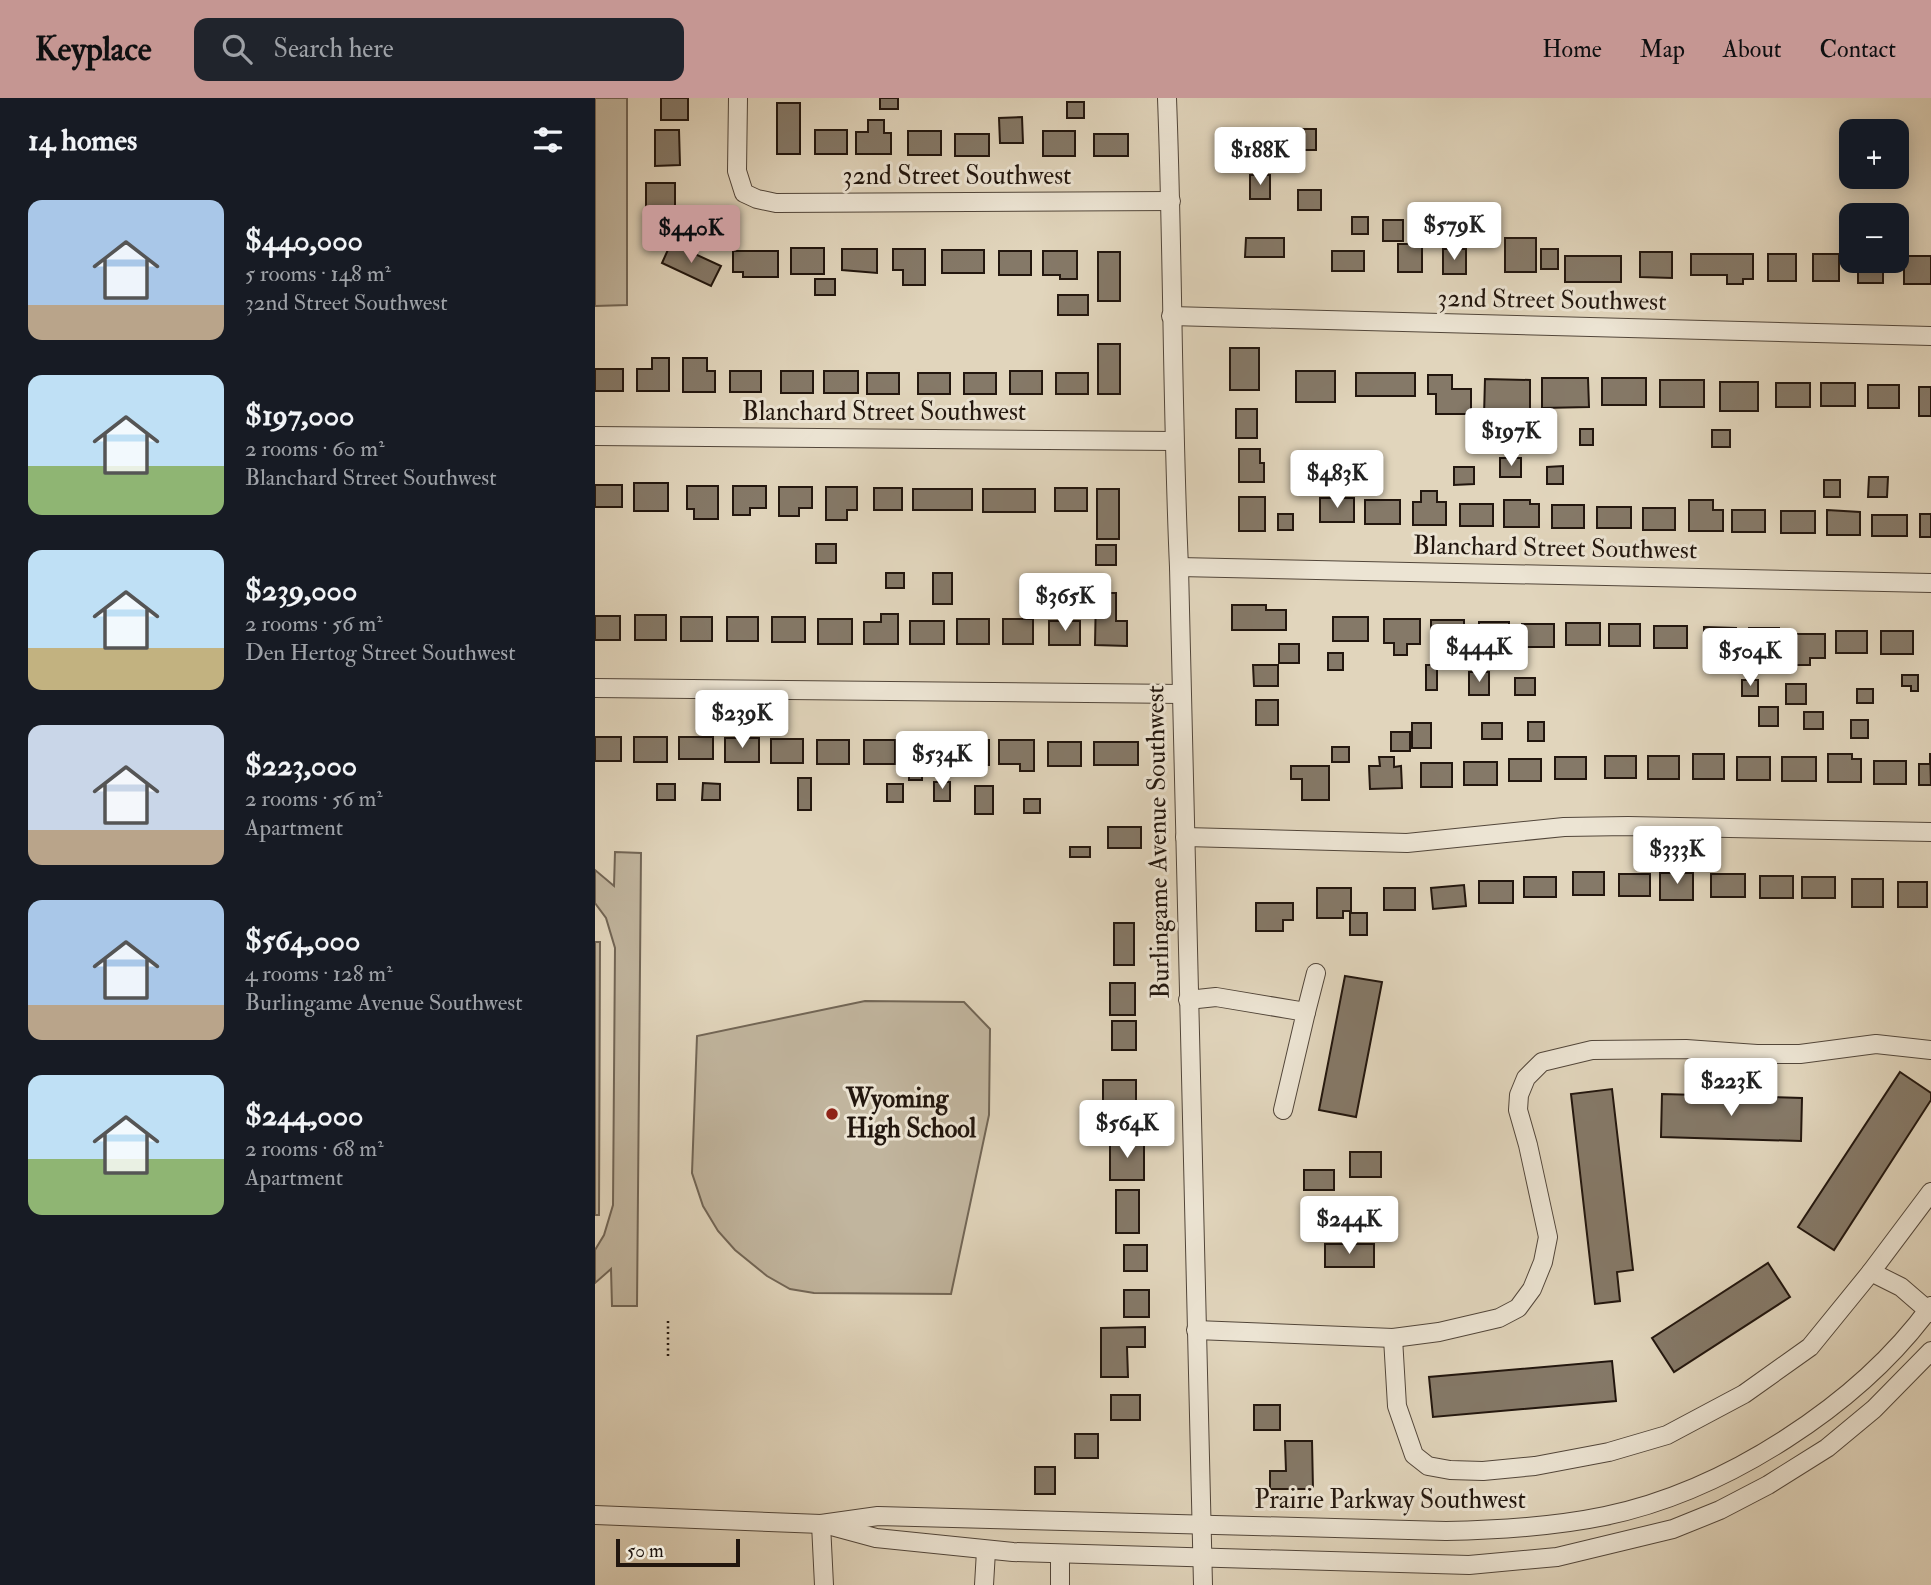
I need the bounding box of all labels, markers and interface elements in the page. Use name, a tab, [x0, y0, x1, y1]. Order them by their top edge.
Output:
search box	[194, 18, 684, 81]
text: Keyplace	[35, 29, 152, 70]
icon: search	[218, 30, 256, 68]
text: Search here	[274, 33, 394, 65]
text: Home	[1542, 34, 1602, 65]
text: Map	[1640, 34, 1685, 65]
text: About	[1723, 34, 1782, 65]
text: Contact	[1820, 34, 1896, 65]
map controls	[1839, 119, 1909, 273]
button: +	[1839, 119, 1909, 189]
icon: filters	[529, 121, 567, 159]
text: 14 homes	[28, 122, 137, 159]
pin: $188K	[1211, 127, 1309, 187]
text: $188K	[1231, 135, 1289, 164]
street label: 32nd Street Southwest	[842, 160, 1072, 192]
pin: $579K	[1405, 202, 1503, 262]
button: −	[1839, 203, 1909, 273]
pin: $440K	[642, 206, 740, 265]
text: $579K	[1423, 210, 1485, 239]
text: $440K	[658, 213, 724, 242]
text: $440,000	[245, 222, 363, 259]
icon: home	[84, 228, 168, 312]
text: 5 rooms · 148 m²	[245, 259, 391, 288]
street label: 32nd Street Southwest	[1437, 282, 1667, 318]
text: 32nd Street Southwest	[245, 288, 448, 317]
street label: Blanchard Street Southwest	[742, 396, 1026, 428]
text: $197,000	[245, 397, 354, 434]
icon: home	[84, 403, 168, 487]
pin: $197K	[1462, 408, 1560, 468]
text: $197K	[1481, 416, 1541, 445]
text: 2 rooms · 60 m²	[245, 434, 385, 463]
pin: $483K	[1288, 450, 1386, 510]
text: $483K	[1306, 458, 1368, 487]
text: Blanchard Street Southwest	[245, 463, 497, 492]
street label: Blanchard Street Southwest	[1412, 530, 1698, 566]
text: $239,000	[245, 572, 357, 609]
pin: $365K	[1016, 574, 1114, 633]
icon: home	[84, 578, 168, 662]
text: $365K	[1035, 581, 1095, 610]
text: 2 rooms · 56 m²	[245, 609, 383, 638]
pin: $444K	[1430, 624, 1528, 684]
pin: $504K	[1701, 628, 1799, 688]
text: $444K	[1446, 632, 1512, 661]
text: $504K	[1718, 636, 1782, 665]
text: Den Hertog Street Southwest	[245, 638, 516, 667]
street label: Burlingame Avenue Southwest	[1139, 685, 1177, 999]
pin: $239K	[693, 690, 791, 750]
text: $239K	[711, 698, 773, 727]
pin: $534K	[893, 732, 991, 791]
text: $534K	[912, 739, 972, 768]
text: $223,000	[245, 747, 357, 784]
icon: home	[84, 753, 168, 837]
text: 2 rooms · 56 m²	[245, 784, 383, 813]
text: Apartment	[245, 813, 343, 842]
pin: $333K	[1628, 826, 1726, 886]
text: $333K	[1649, 834, 1705, 863]
text: $564,000	[245, 922, 360, 959]
icon: home	[84, 928, 168, 1012]
text: 4 rooms · 128 m²	[245, 959, 393, 988]
text: Burlingame Avenue Southwest	[245, 988, 523, 1017]
pin: $223K	[1682, 1058, 1780, 1118]
text: $223K	[1700, 1066, 1762, 1095]
place label: Wyoming High School	[845, 1083, 977, 1146]
text: $244,000	[245, 1097, 363, 1134]
pin: $564K	[1078, 1100, 1176, 1160]
icon: home	[84, 1103, 168, 1187]
marker: Wyoming High School	[824, 1106, 840, 1122]
text: $564K	[1095, 1108, 1159, 1137]
text: 2 rooms · 68 m²	[245, 1134, 384, 1163]
text: Apartment	[245, 1163, 343, 1192]
pin: $244K	[1300, 1196, 1398, 1256]
text: $244K	[1316, 1204, 1382, 1233]
street label: Prairie Parkway Southwest	[1254, 1484, 1526, 1516]
scale bar	[616, 1536, 740, 1568]
text: 50 m	[627, 1539, 664, 1563]

